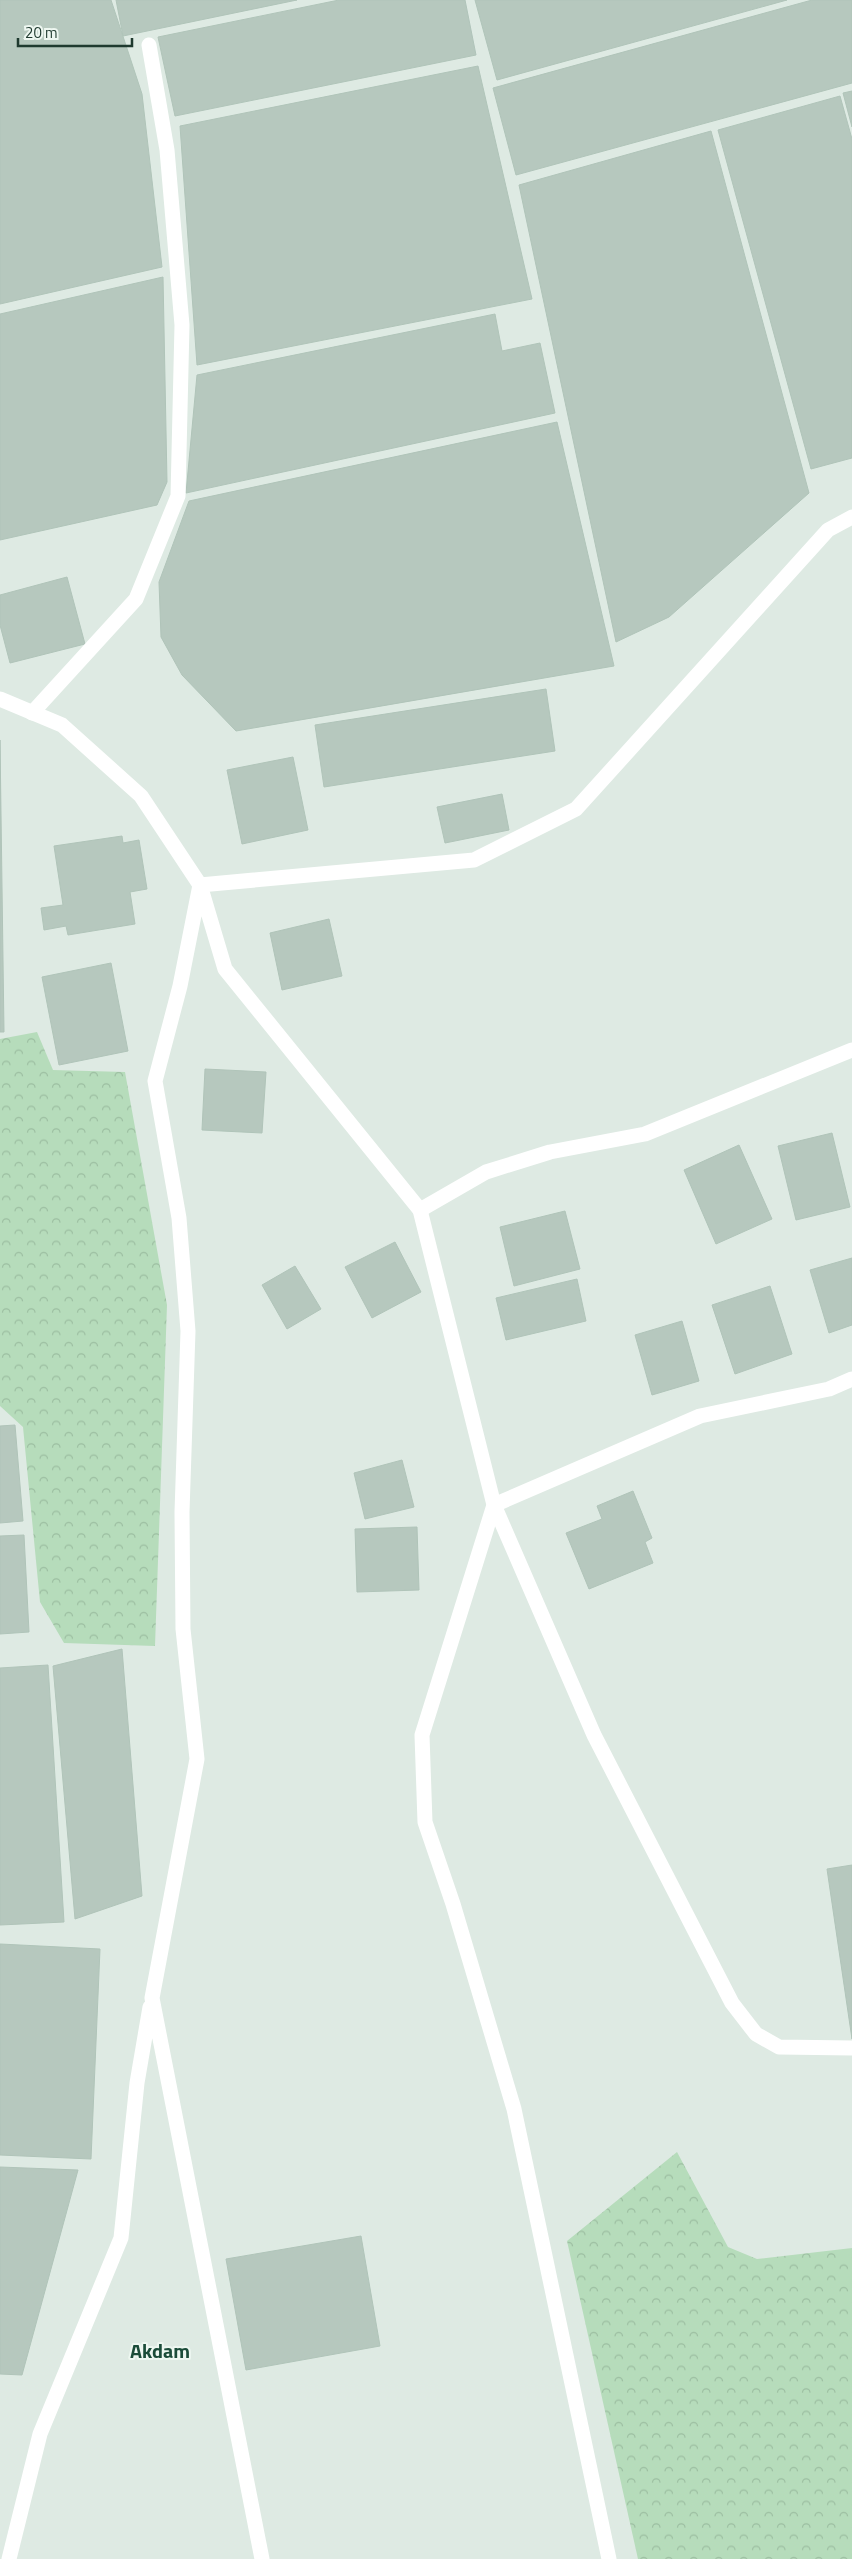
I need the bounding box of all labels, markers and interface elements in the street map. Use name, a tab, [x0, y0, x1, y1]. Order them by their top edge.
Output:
scale bar	[18, 15, 131, 47]
text: 20 m	[25, 21, 58, 44]
district label: Akdam	[130, 2335, 190, 2366]

